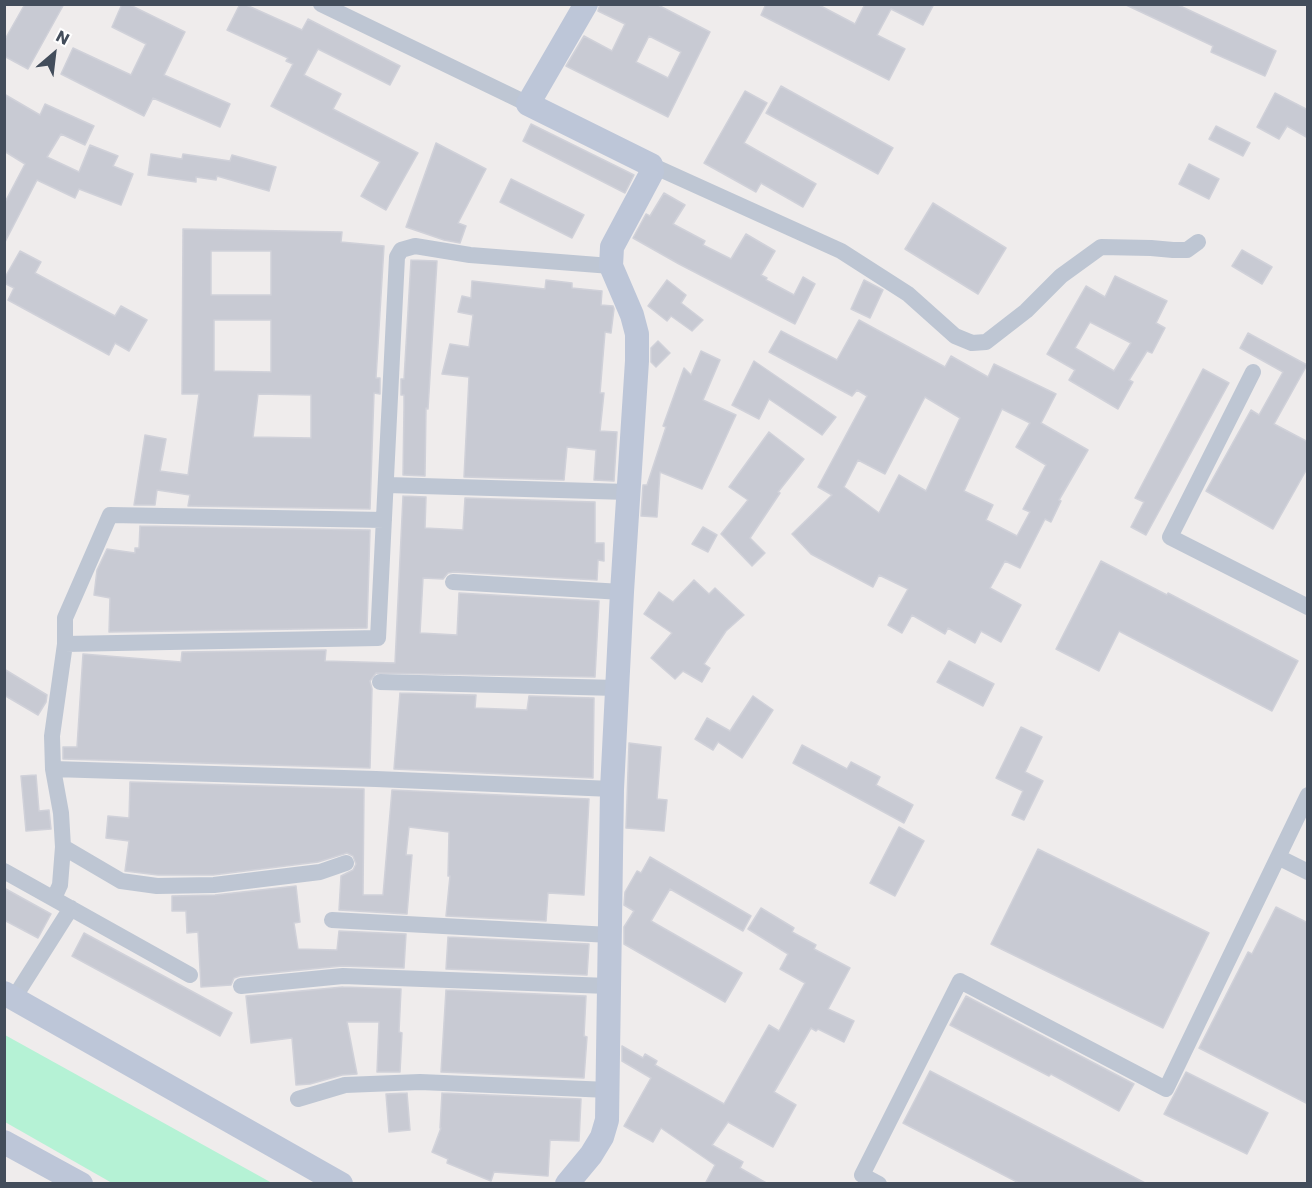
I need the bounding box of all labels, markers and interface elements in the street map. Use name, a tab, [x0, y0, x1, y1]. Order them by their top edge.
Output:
north arrow	[24, 24, 84, 84]
text: N	[52, 25, 73, 51]

